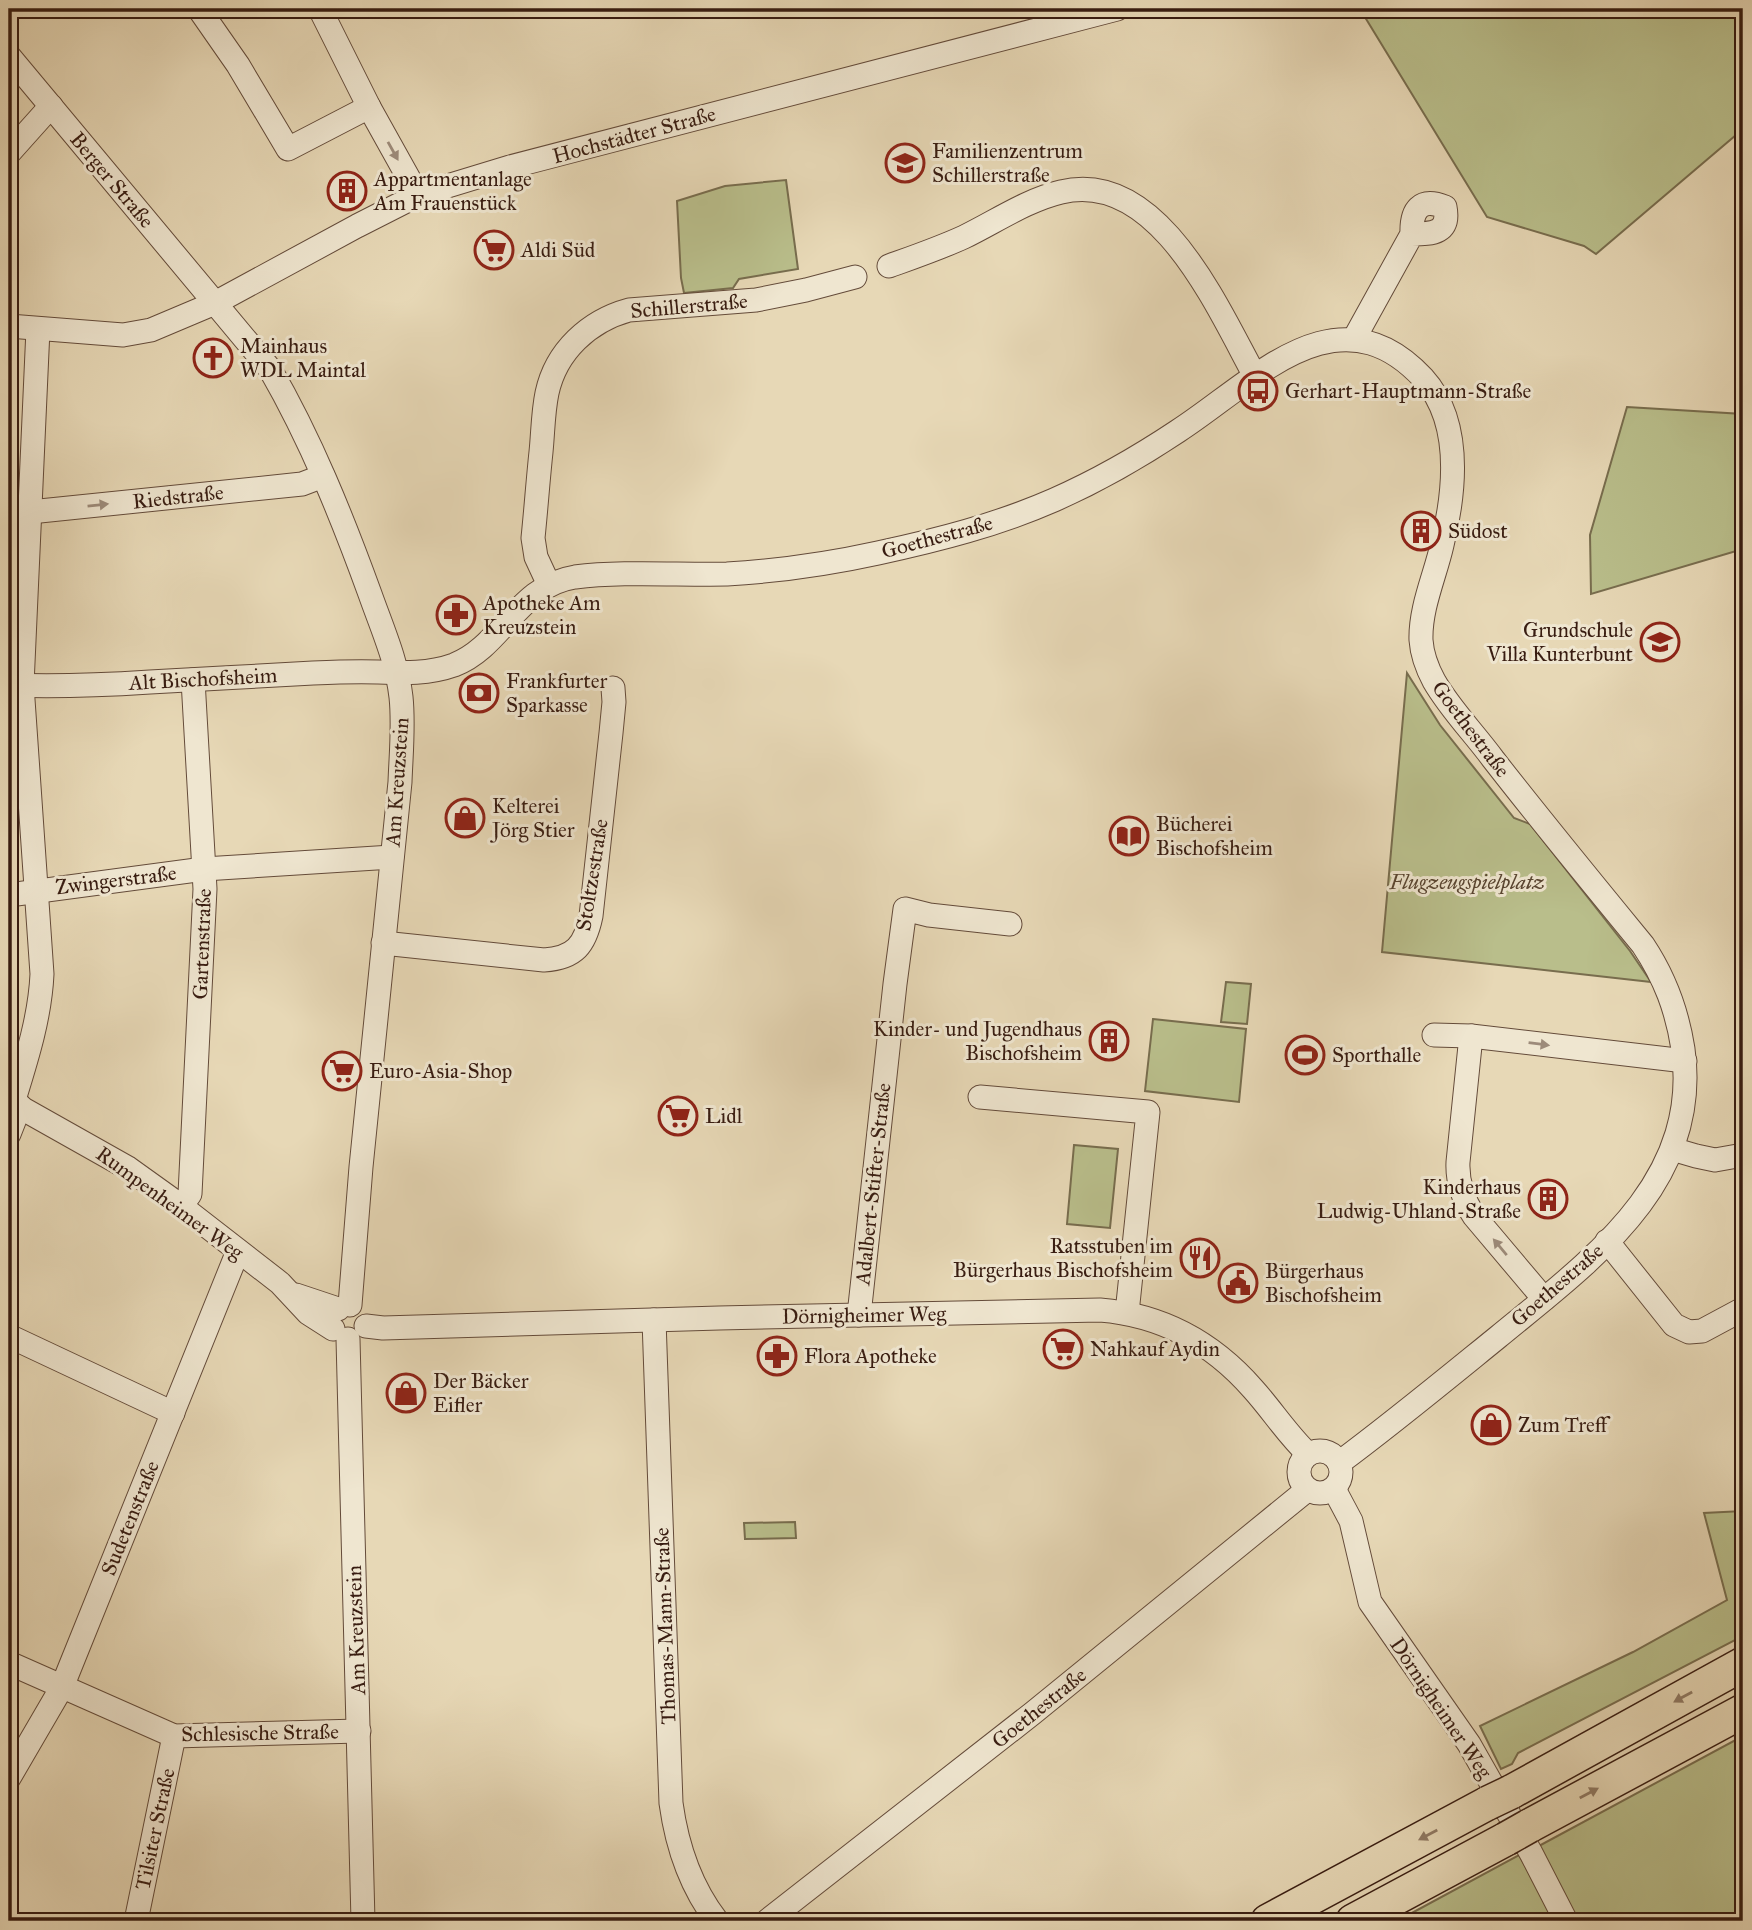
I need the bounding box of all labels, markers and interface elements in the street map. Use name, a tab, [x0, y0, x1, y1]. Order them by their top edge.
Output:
street label: Hochstädter Straße	[549, 101, 719, 169]
street label: Berger Straße	[64, 127, 160, 233]
place label: Familienzentrum Schillerstraße	[932, 138, 1083, 188]
one-way arrow	[388, 141, 399, 161]
school or university icon: Familienzentrum Schillerstraße	[884, 142, 926, 184]
place label: Appartmentanlage Am Frauenstück	[373, 166, 532, 216]
building icon: Appartmentanlage Am Frauenstück	[326, 170, 368, 212]
supermarket icon: Aldi Süd	[473, 229, 515, 271]
place label: Aldi Süd	[520, 237, 596, 263]
street label: Schillerstraße	[629, 288, 749, 324]
place label: Mainhaus WDL Maintal	[240, 333, 366, 383]
church icon: Mainhaus WDL Maintal	[192, 337, 234, 379]
bus stop icon: Gerhart-Hauptmann-Straße	[1237, 370, 1279, 412]
place label: Gerhart-Hauptmann-Straße	[1285, 378, 1531, 404]
street label: Riedstraße	[131, 479, 225, 515]
one-way arrow	[88, 499, 110, 510]
street label: Goethestraße	[879, 510, 996, 564]
building icon: Südost	[1400, 510, 1442, 552]
place label: Südost	[1448, 518, 1508, 544]
place label: Apotheke Am Kreuzstein	[482, 590, 601, 640]
pharmacy icon: Apotheke Am Kreuzstein	[435, 594, 477, 636]
place label: Grundschule Villa Kunterbunt	[1486, 617, 1634, 667]
school or university icon: Grundschule Villa Kunterbunt	[1639, 621, 1681, 663]
street label: Alt Bischofsheim	[127, 662, 278, 696]
place label: Frankfurter Sparkasse	[506, 668, 607, 718]
bank icon: Frankfurter Sparkasse	[458, 672, 500, 714]
street label: Goethestraße	[1426, 676, 1516, 783]
street label: Am Kreuzstein	[379, 716, 414, 849]
place label: Kelterei Jörg Stier	[490, 793, 575, 843]
shop icon: Kelterei Jörg Stier	[444, 797, 486, 839]
place label: Bücherei Bischofsheim	[1156, 811, 1273, 861]
library icon: Bücherei Bischofsheim	[1108, 815, 1150, 857]
street label: Stoltzestraße	[570, 817, 614, 933]
street label: Zwingerstraße	[54, 860, 178, 900]
park label: Flugzeugspielplatz	[1388, 869, 1545, 895]
street label: Gartenstraße	[187, 888, 217, 1000]
place label: Kinder- und Jugendhaus Bischofsheim	[873, 1016, 1082, 1066]
building icon: Kinder- und Jugendhaus Bischofsheim	[1088, 1020, 1130, 1062]
sports icon: Sporthalle	[1284, 1034, 1326, 1076]
one-way arrow	[1528, 1039, 1550, 1050]
place label: Sporthalle	[1332, 1042, 1421, 1068]
supermarket icon: Euro-Asia-Shop	[321, 1050, 363, 1092]
place label: Euro-Asia-Shop	[369, 1058, 512, 1084]
street label: Adalbert-Stifter-Straße	[849, 1081, 897, 1287]
supermarket icon: Lidl	[657, 1095, 699, 1137]
place label: Lidl	[705, 1103, 743, 1129]
street label: Rumpenheimer Weg	[91, 1141, 249, 1266]
place label: Kinderhaus Ludwig-Uhland-Straße	[1317, 1174, 1521, 1224]
building icon: Kinderhaus Ludwig-Uhland-Straße	[1527, 1178, 1569, 1220]
place label: Ratsstuben im Bürgerhaus Bischofsheim	[953, 1233, 1173, 1283]
restaurant icon: Ratsstuben im Bürgerhaus Bischofsheim	[1179, 1237, 1221, 1279]
one-way arrow	[1492, 1238, 1508, 1256]
street label: Goethestraße	[1505, 1238, 1609, 1332]
place label: Bürgerhaus Bischofsheim	[1265, 1258, 1382, 1308]
public building icon: Bürgerhaus Bischofsheim	[1217, 1262, 1259, 1304]
street label: Dörnigheimer Weg	[782, 1301, 947, 1329]
supermarket icon: Nahkauf Aydin	[1042, 1328, 1084, 1370]
pharmacy icon: Flora Apotheke	[756, 1335, 798, 1377]
place label: Nahkauf Aydin	[1090, 1336, 1220, 1362]
place label: Flora Apotheke	[804, 1343, 937, 1369]
place label: Der Bäcker Eifler	[433, 1368, 529, 1418]
shop icon: Der Bäcker Eifler	[385, 1372, 427, 1414]
shop icon: Zum Treff	[1470, 1404, 1512, 1446]
place label: Zum Treff	[1518, 1412, 1611, 1438]
street label: Sudetenstraße	[95, 1457, 165, 1579]
street label: Thomas-Mann-Straße	[649, 1527, 681, 1725]
street label: Am Kreuzstein	[341, 1565, 371, 1696]
street label: Dörnigheimer Weg	[1384, 1633, 1498, 1784]
street label: Goethestraße	[986, 1662, 1092, 1754]
one-way arrow	[1674, 1691, 1693, 1703]
street label: Schlesische Straße	[181, 1719, 339, 1747]
street label: Tilsiter Straße	[129, 1766, 181, 1892]
one-way arrow	[1579, 1788, 1599, 1799]
one-way arrow	[1418, 1830, 1438, 1841]

